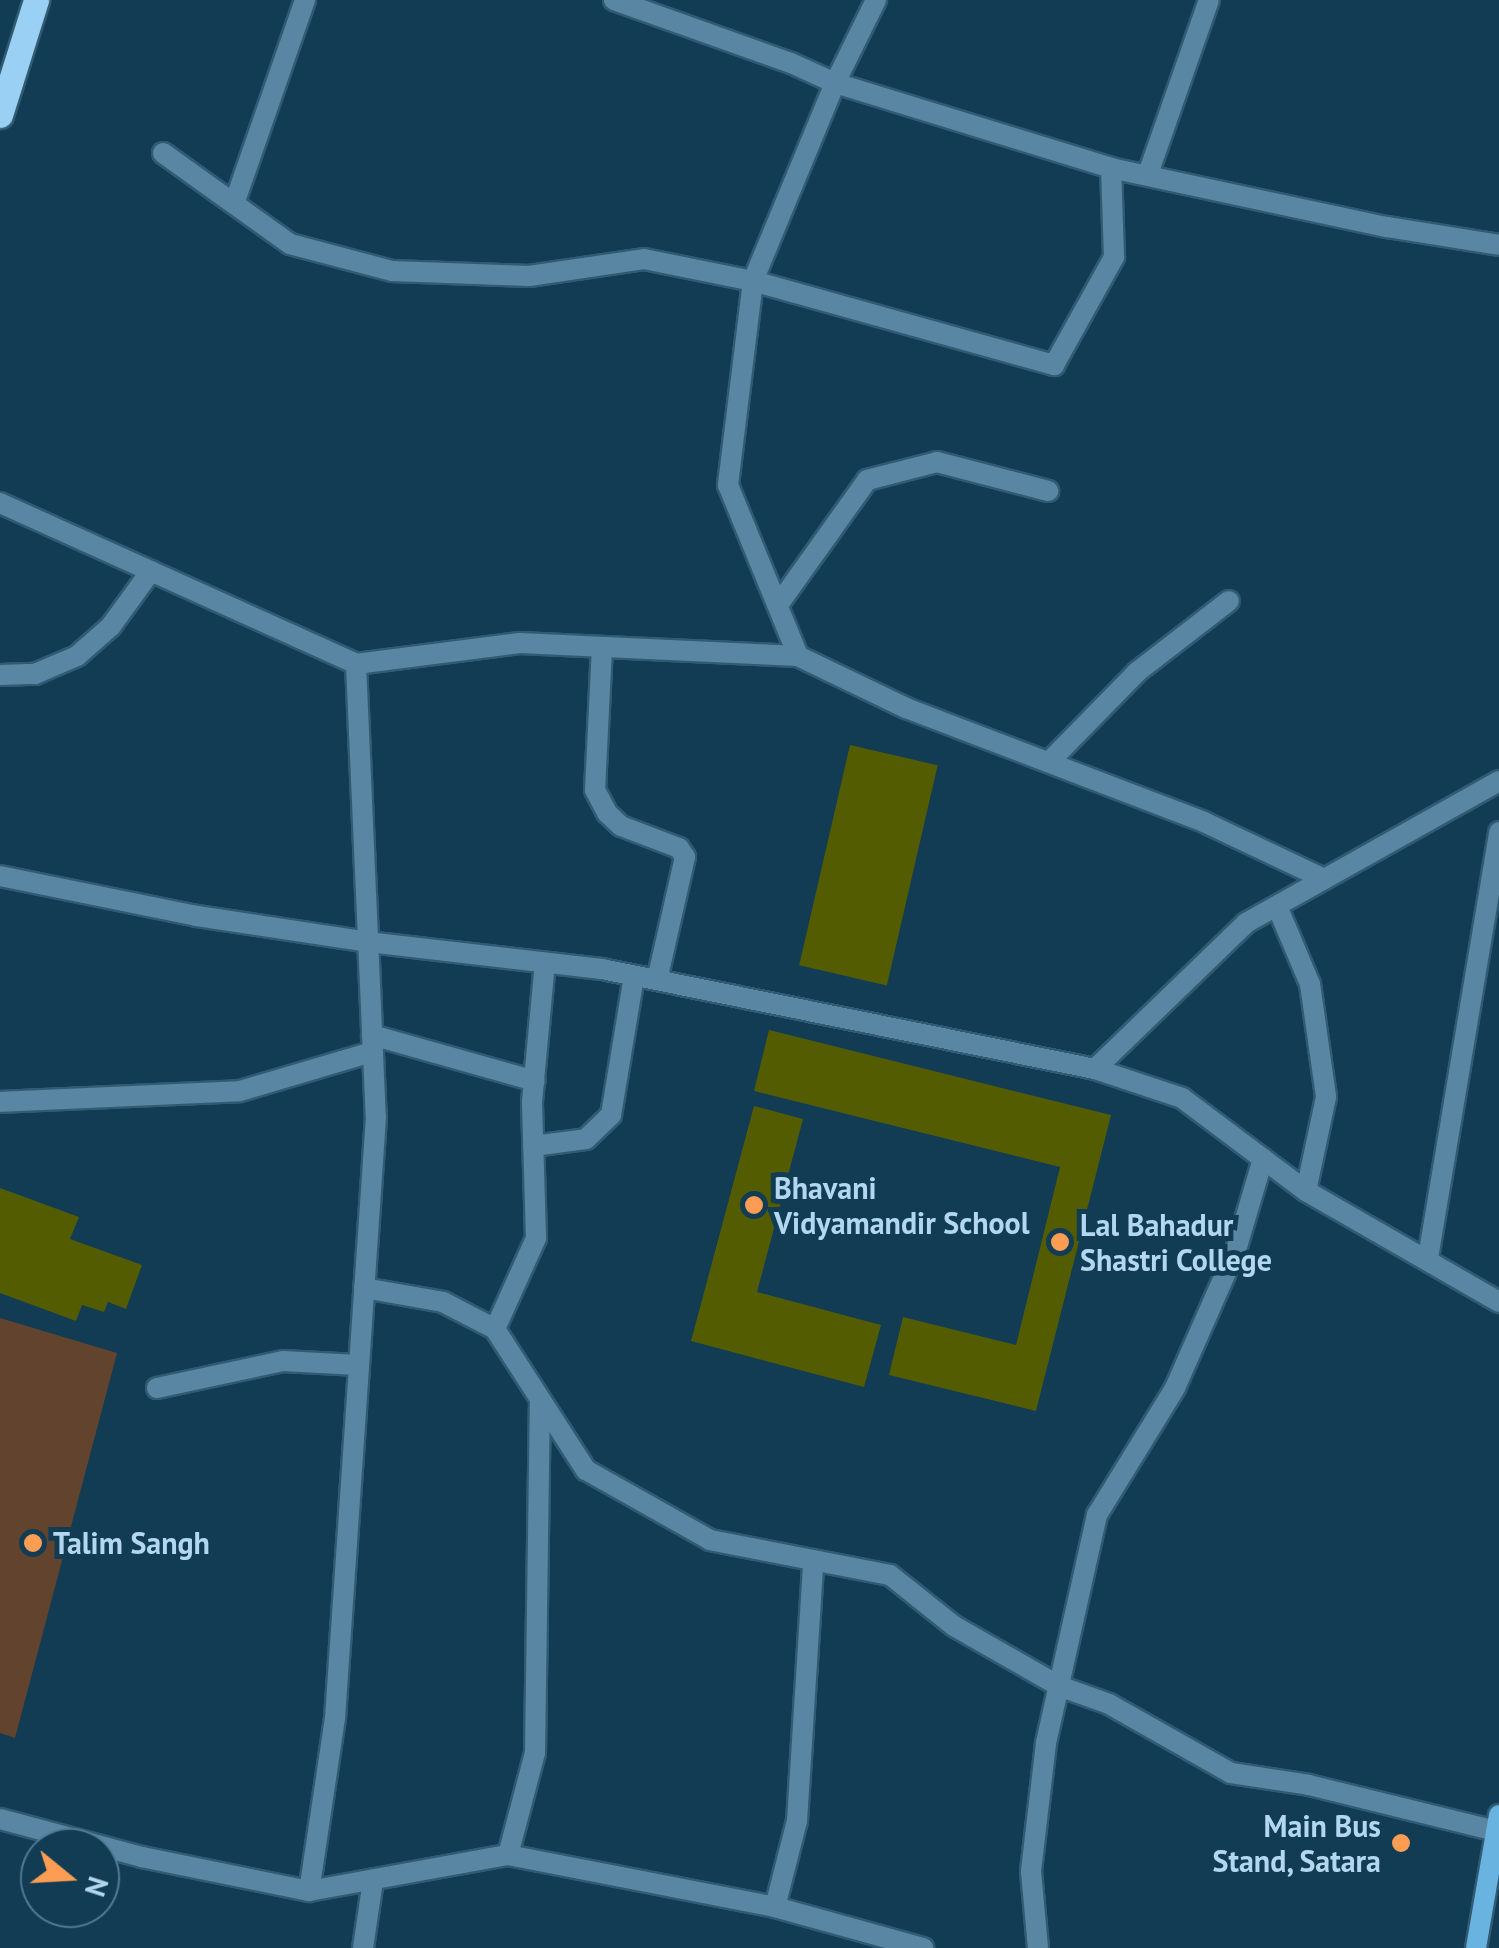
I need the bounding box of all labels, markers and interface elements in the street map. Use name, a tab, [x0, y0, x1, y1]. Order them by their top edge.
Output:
place label: Bhavani Vidyamandir School	[774, 1170, 1030, 1240]
marker: Bhavani Vidyamandir School	[743, 1194, 765, 1216]
place label: Lal Bahadur Shastri College	[1080, 1207, 1272, 1278]
marker: Lal Bahadur Shastri College	[1049, 1231, 1071, 1253]
place label: Talim Sangh	[53, 1525, 210, 1561]
marker: Talim Sangh	[22, 1532, 44, 1554]
place label: Main Bus Stand, Satara	[1211, 1808, 1381, 1878]
north arrow	[20, 1828, 120, 1928]
marker: Main Bus Stand, Satara	[1390, 1832, 1412, 1854]
text: N	[77, 1872, 118, 1901]

